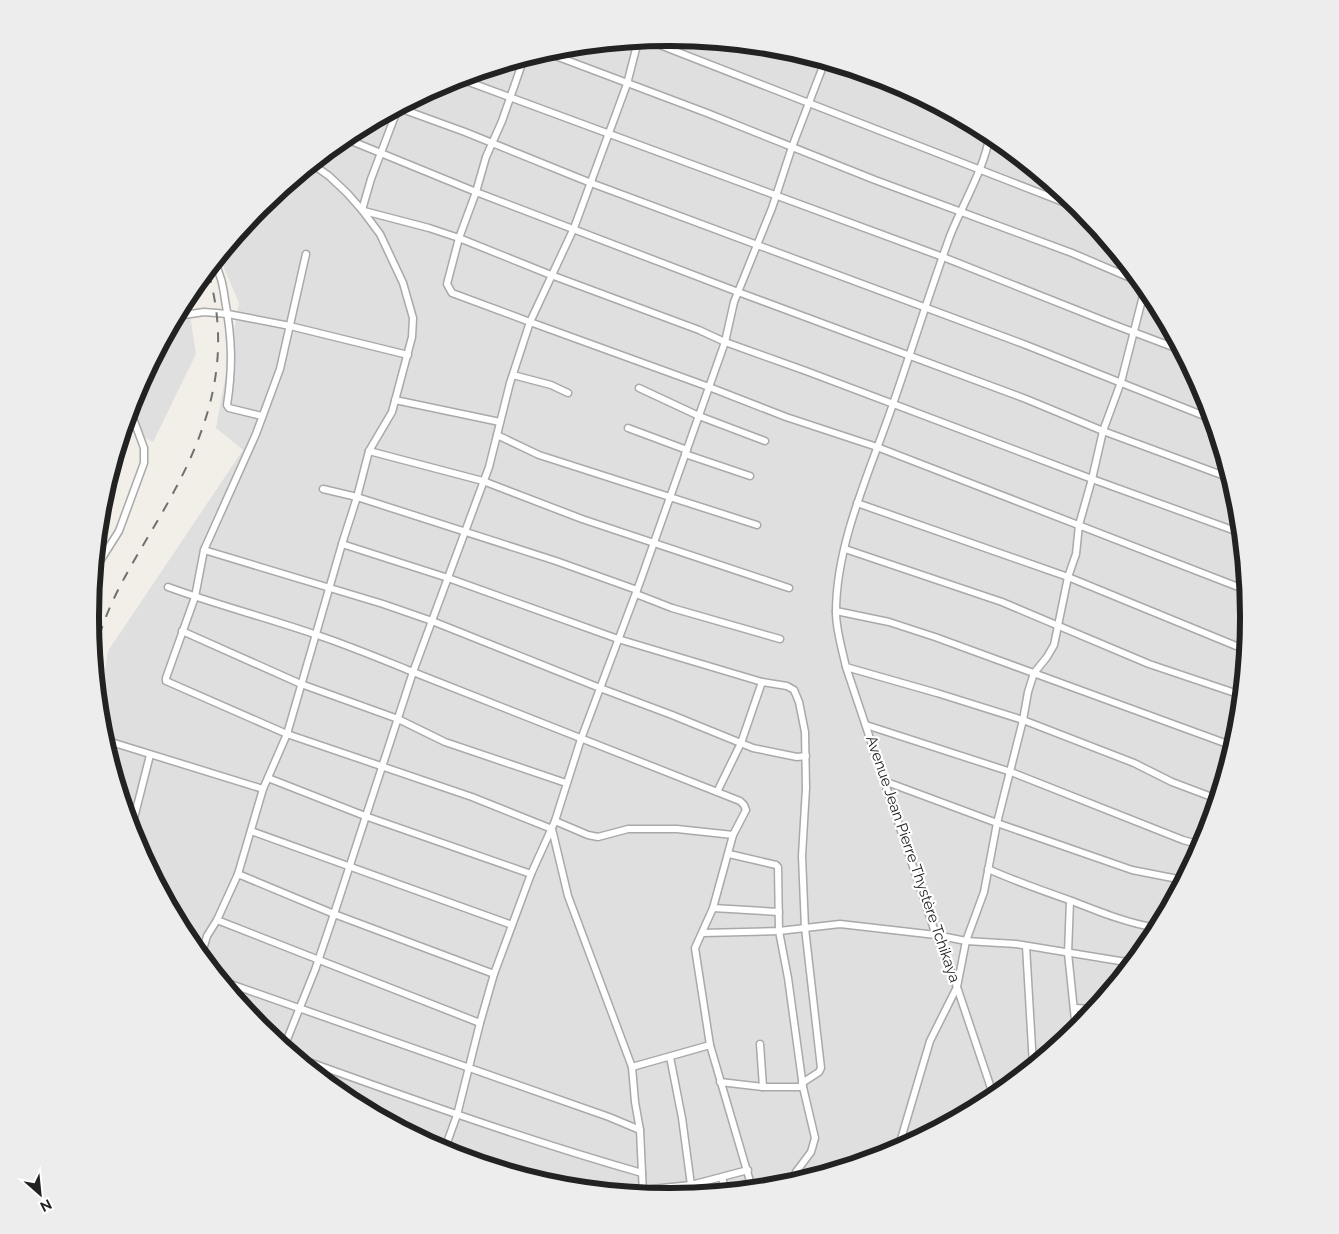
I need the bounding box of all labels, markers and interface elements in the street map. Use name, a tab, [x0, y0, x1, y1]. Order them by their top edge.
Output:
street label: Avenue Jean Pierre Thystère Tchikaya	[862, 733, 964, 985]
north arrow	[15, 1169, 65, 1219]
text: N	[38, 1196, 54, 1215]

